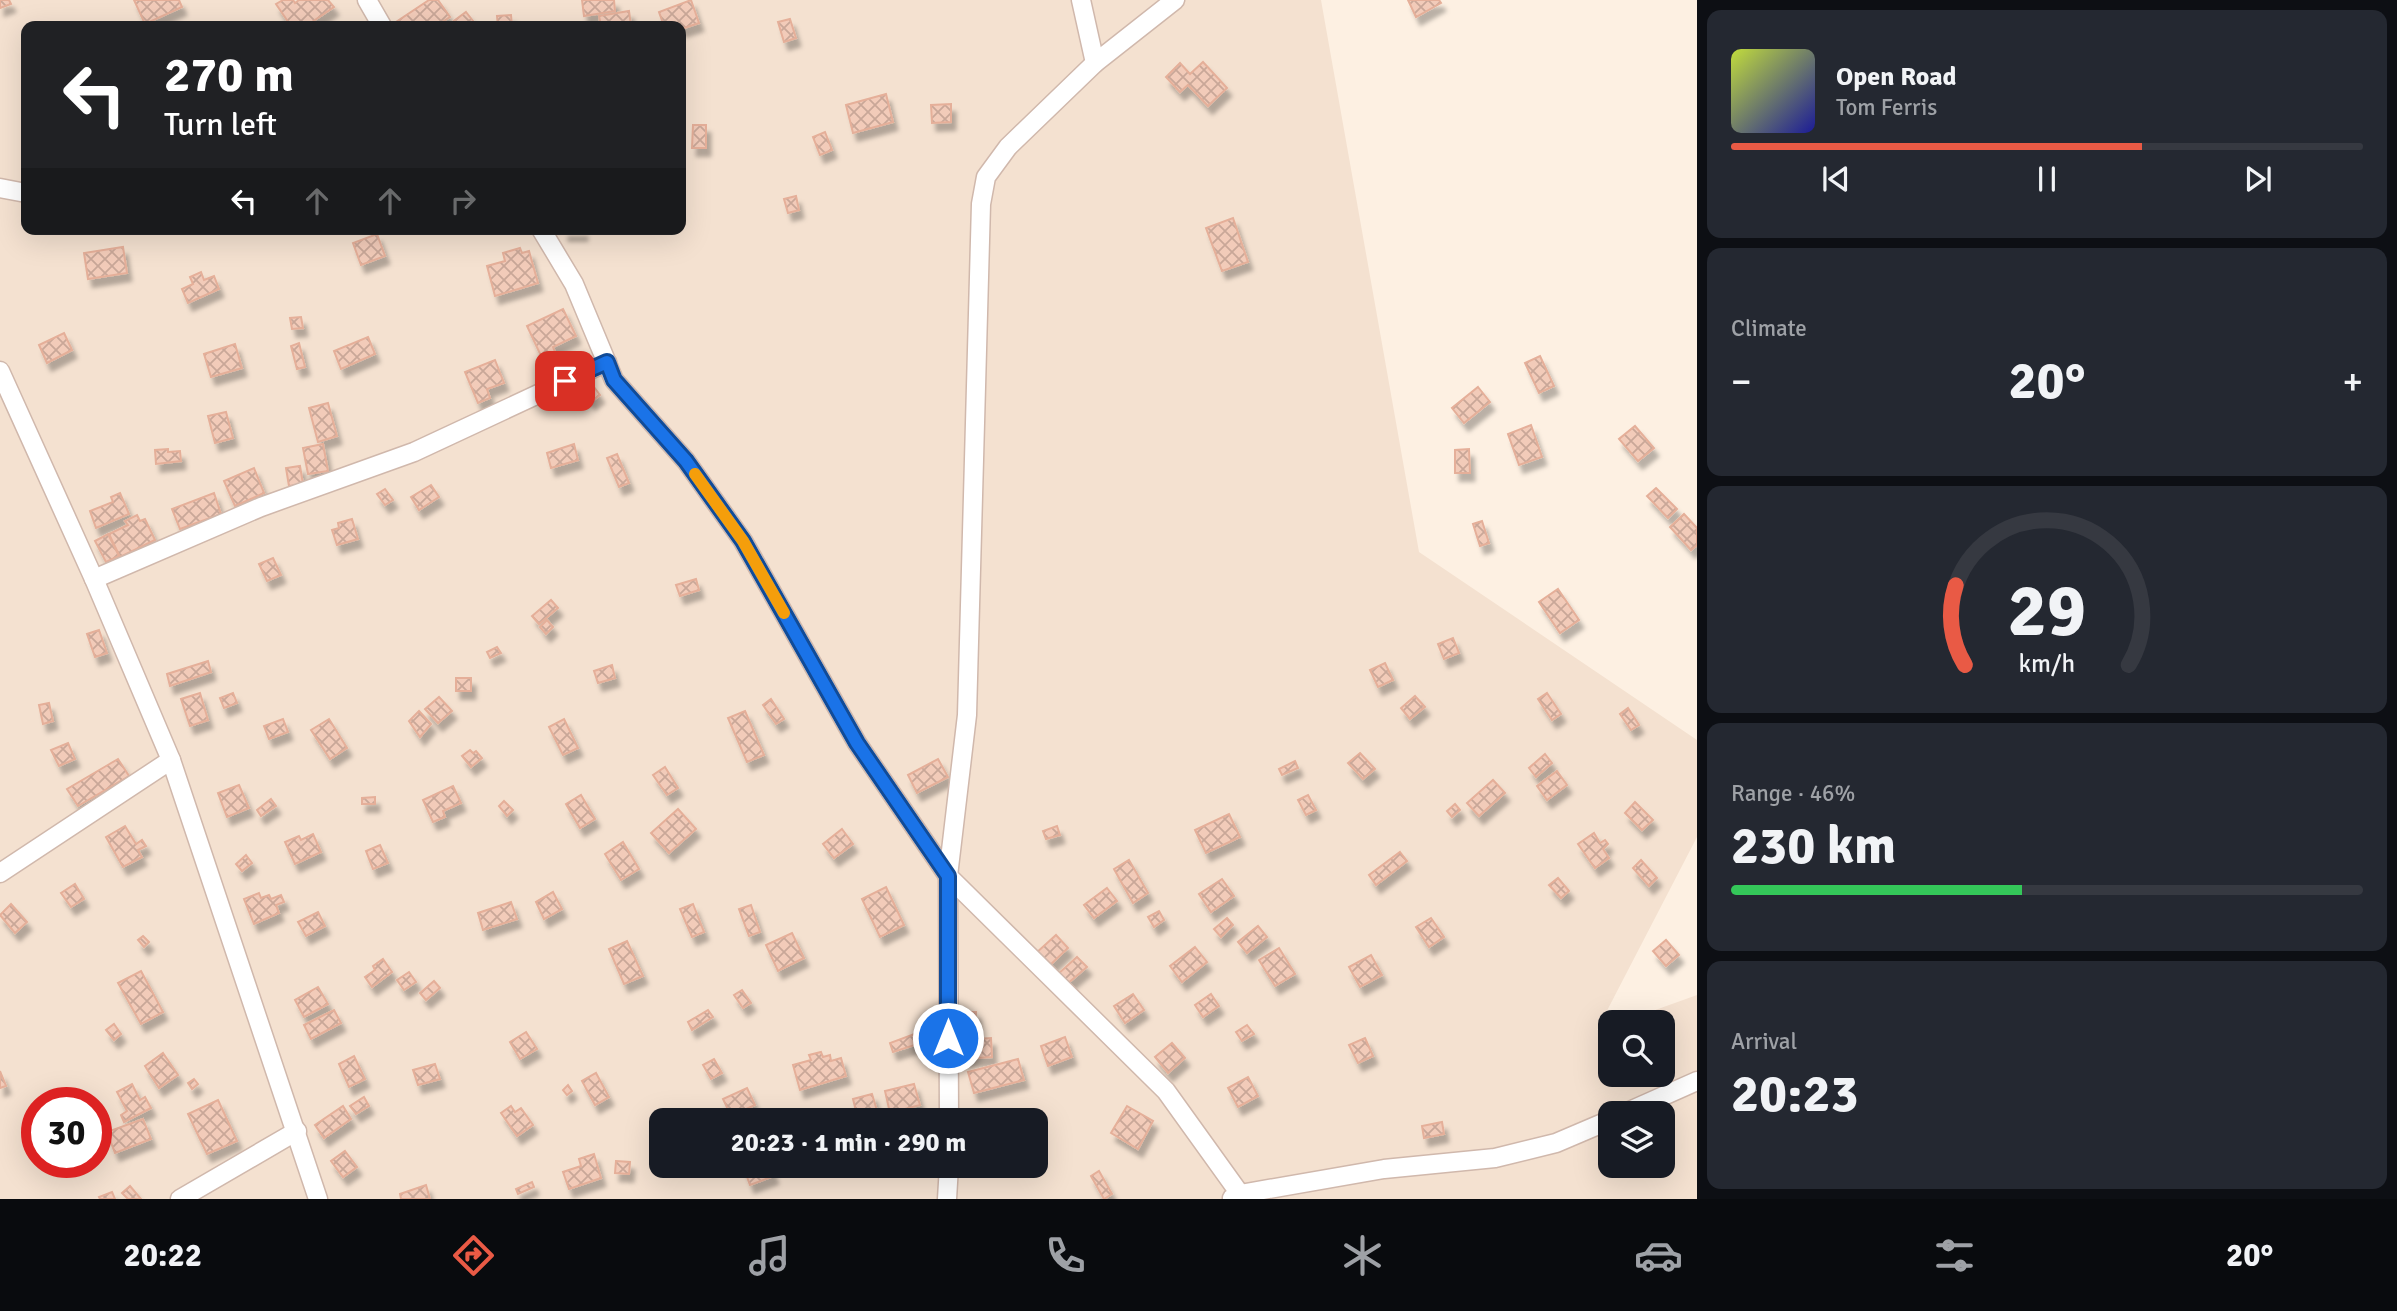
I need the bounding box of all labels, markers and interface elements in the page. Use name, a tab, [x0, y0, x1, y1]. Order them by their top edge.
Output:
text: 270 m	[164, 45, 294, 105]
icon: left	[49, 49, 140, 140]
text: Open Road	[1836, 61, 1957, 93]
text: Tom Ferris	[1836, 93, 1937, 122]
text: Turn left	[164, 105, 277, 144]
icon: previous	[1817, 160, 1855, 198]
icon: pause	[2028, 160, 2066, 198]
icon: next	[2239, 160, 2277, 198]
icon: left	[225, 182, 263, 220]
icon: ahead	[298, 182, 336, 220]
icon: ahead	[371, 182, 409, 220]
icon: right	[444, 182, 482, 220]
text: Climate	[1731, 314, 1807, 343]
text: 20°	[2009, 349, 2085, 413]
pin	[535, 351, 595, 411]
text: −	[1731, 358, 1752, 405]
text: +	[2342, 358, 2363, 405]
icon: arrive	[546, 362, 584, 400]
text: 29	[2008, 568, 2086, 657]
text: km/h	[2019, 648, 2075, 679]
text: Range · 46%	[1731, 779, 1855, 808]
text: 230 km	[1731, 814, 1896, 878]
position arrow	[911, 1001, 985, 1075]
map controls	[1598, 1010, 1675, 1178]
button: search	[1598, 1010, 1675, 1087]
text: Arrival	[1731, 1027, 1797, 1056]
text: 20:23	[1731, 1062, 1859, 1126]
speed limit sign: 30	[21, 1087, 112, 1178]
button: layers	[1598, 1101, 1675, 1178]
text: 20:23 · 1 min · 290 m	[731, 1127, 966, 1159]
icon: directions	[449, 1231, 498, 1280]
icon: music	[745, 1231, 794, 1280]
icon: phone	[1041, 1231, 1090, 1280]
icon: climate	[1338, 1231, 1387, 1280]
icon: car	[1634, 1231, 1683, 1280]
icon: filters	[1930, 1231, 1979, 1280]
text: 20:22	[124, 1236, 202, 1275]
text: 20°	[2226, 1236, 2273, 1275]

